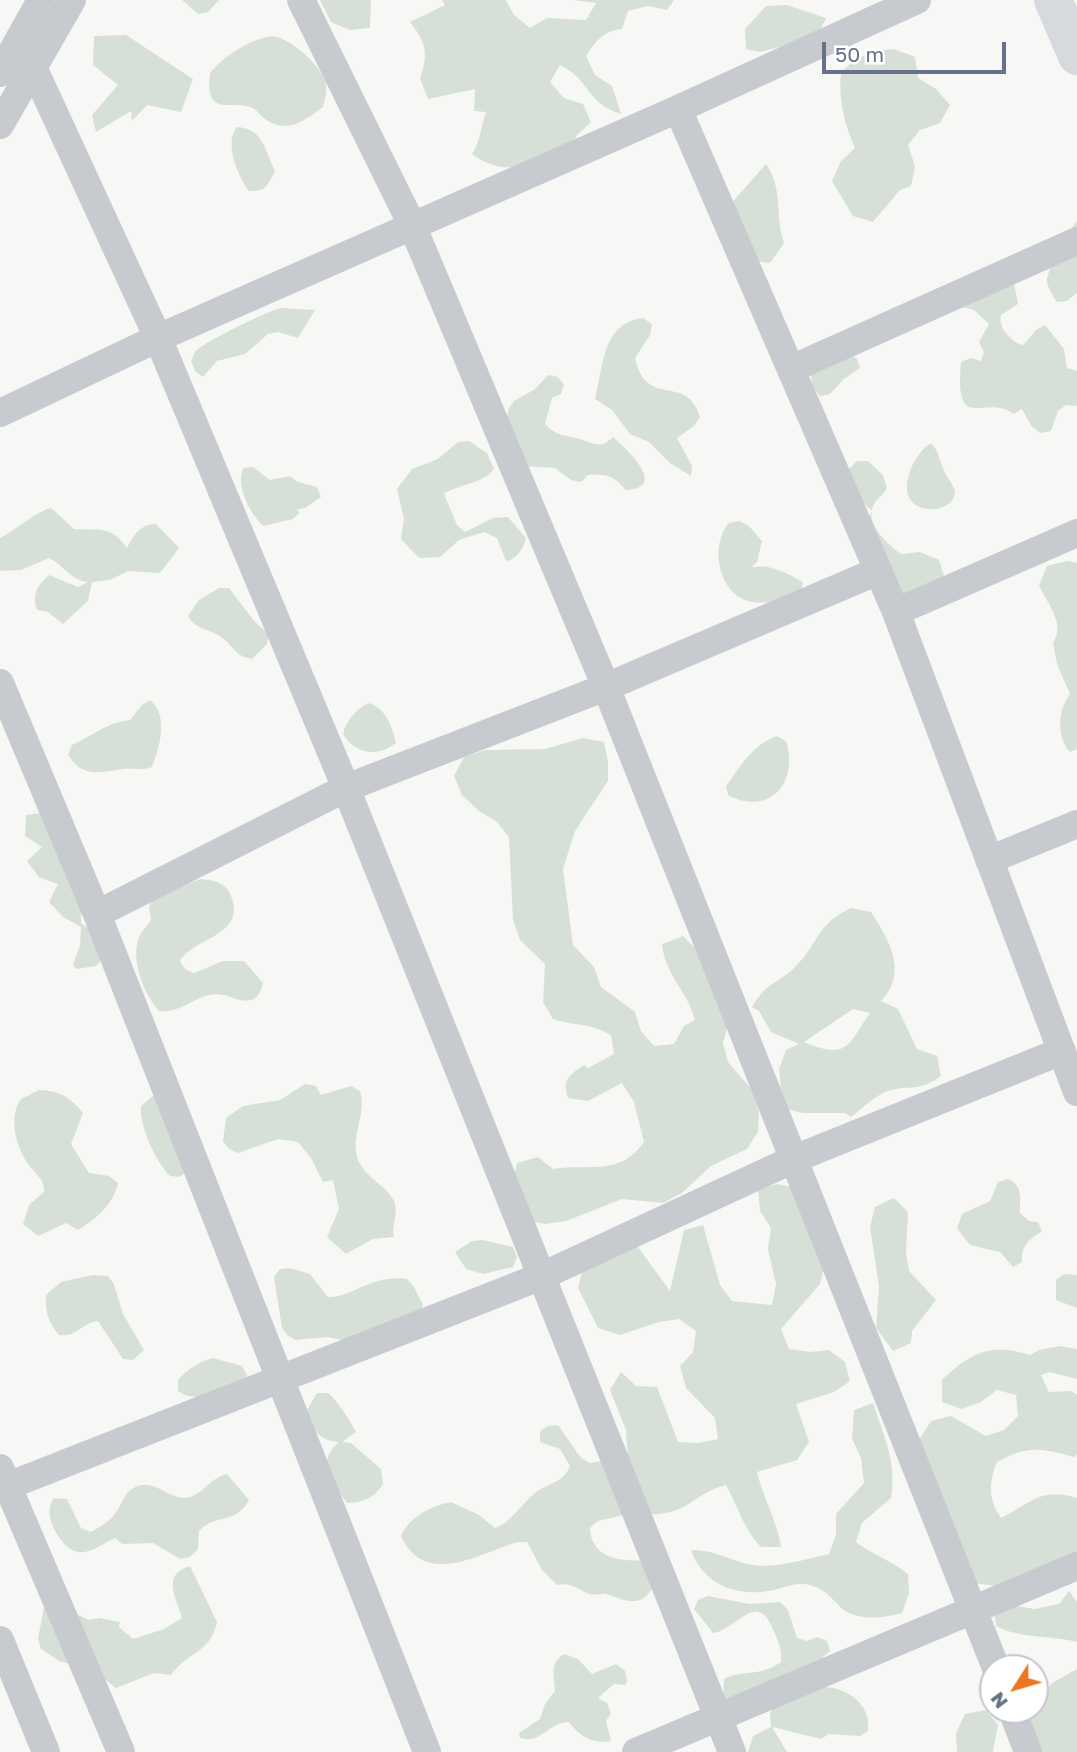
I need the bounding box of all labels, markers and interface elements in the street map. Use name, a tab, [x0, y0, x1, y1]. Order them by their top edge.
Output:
scale bar	[825, 28, 1009, 72]
text: 50 m	[835, 41, 884, 67]
north arrow	[979, 1654, 1049, 1724]
text: N	[985, 1688, 1012, 1713]

